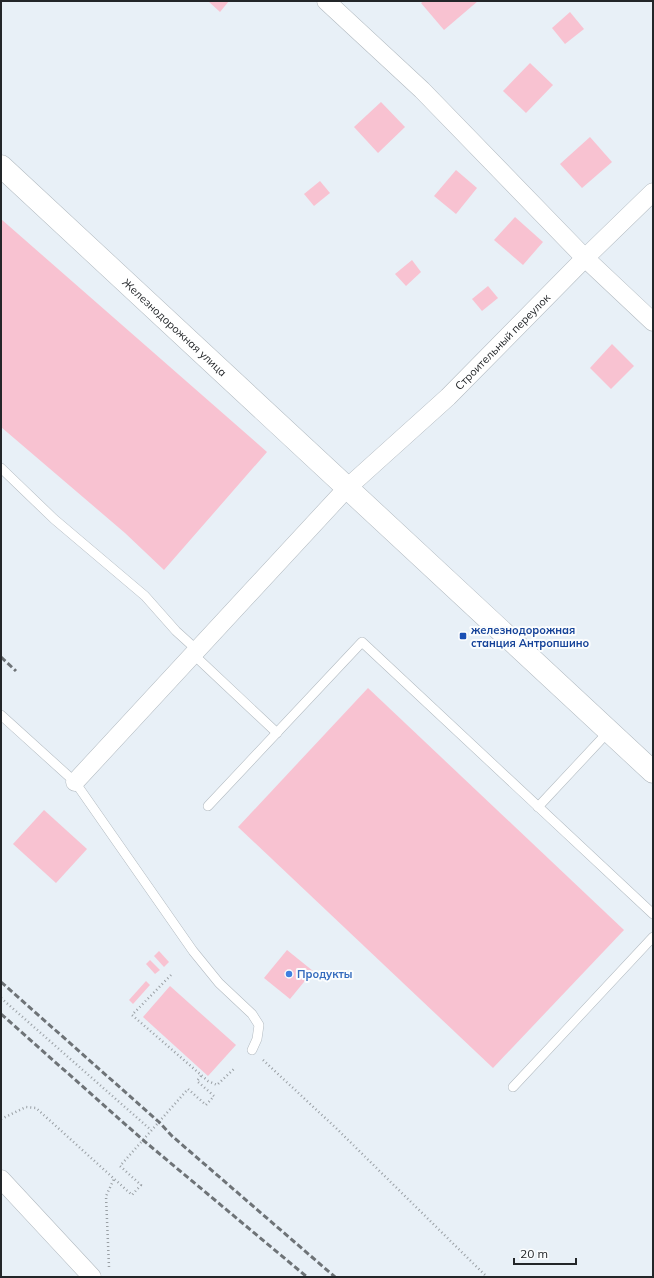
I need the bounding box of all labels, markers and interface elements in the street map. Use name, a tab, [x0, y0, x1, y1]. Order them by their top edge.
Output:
street label: Железнодорожная улица	[119, 275, 230, 379]
street label: Строительный переулок	[452, 291, 553, 393]
place label: железнодорожная станция Антропшино	[470, 623, 589, 650]
marker: железнодорожная станция Антропшино	[458, 631, 468, 641]
place label: Продукты	[297, 967, 353, 981]
marker: Продукты	[284, 969, 294, 979]
scale bar	[514, 1240, 576, 1266]
text: 20 m	[520, 1246, 548, 1261]

